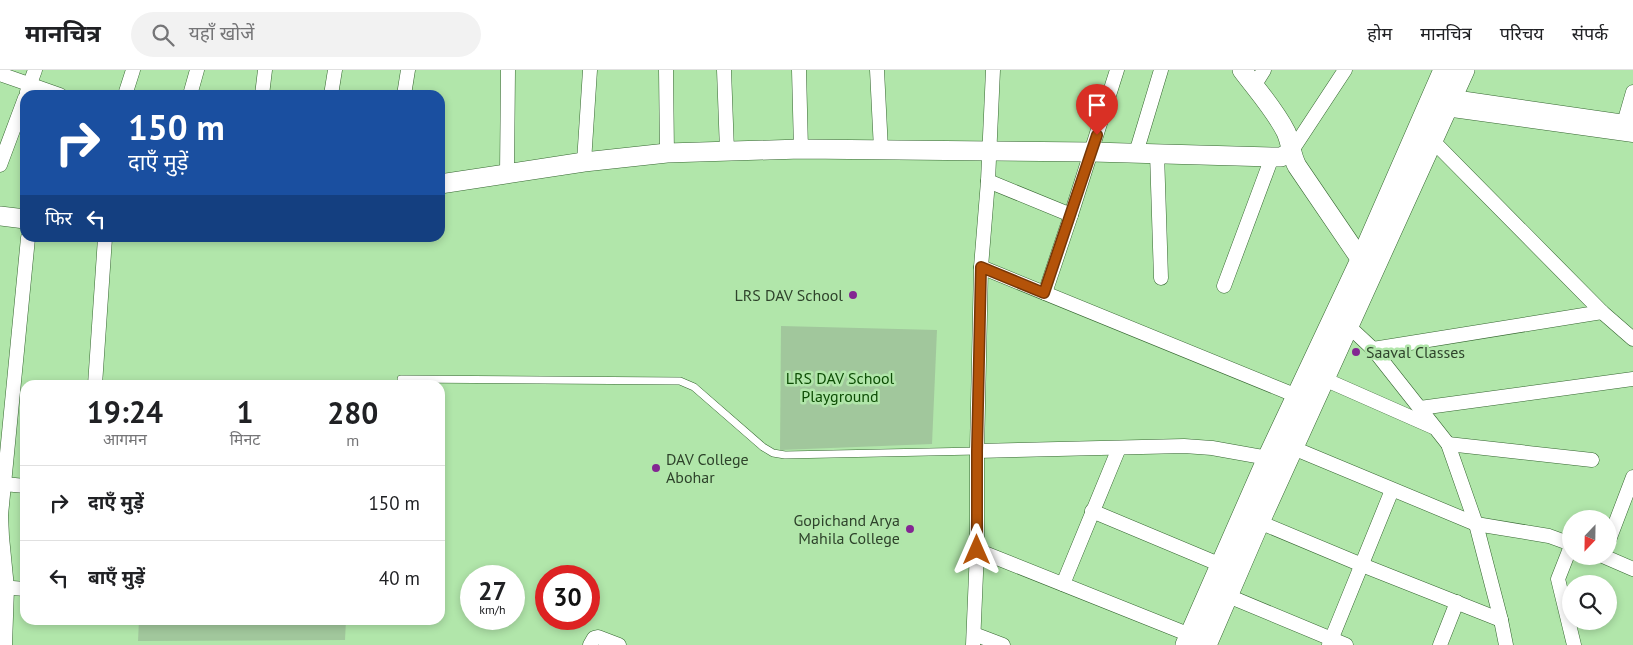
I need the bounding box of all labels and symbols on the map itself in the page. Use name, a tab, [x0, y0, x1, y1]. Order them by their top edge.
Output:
pin	[1076, 84, 1118, 135]
place label: LRS DAV School	[735, 285, 843, 305]
marker: LRS DAV School	[847, 289, 859, 301]
place label: Saaval Classes	[1366, 342, 1465, 362]
marker: Saaval Classes	[1350, 346, 1362, 358]
park label: LRS DAV School Playground	[786, 368, 895, 406]
place label: DAV College Abohar	[666, 449, 749, 487]
marker: DAV College Abohar	[650, 462, 662, 474]
place label: Gopichand Arya Mahila College	[793, 510, 900, 548]
north arrow	[1562, 510, 1618, 565]
marker: Gopichand Arya Mahila College	[904, 523, 916, 535]
position arrow	[950, 523, 1002, 575]
speed limit sign: 30	[535, 565, 600, 630]

